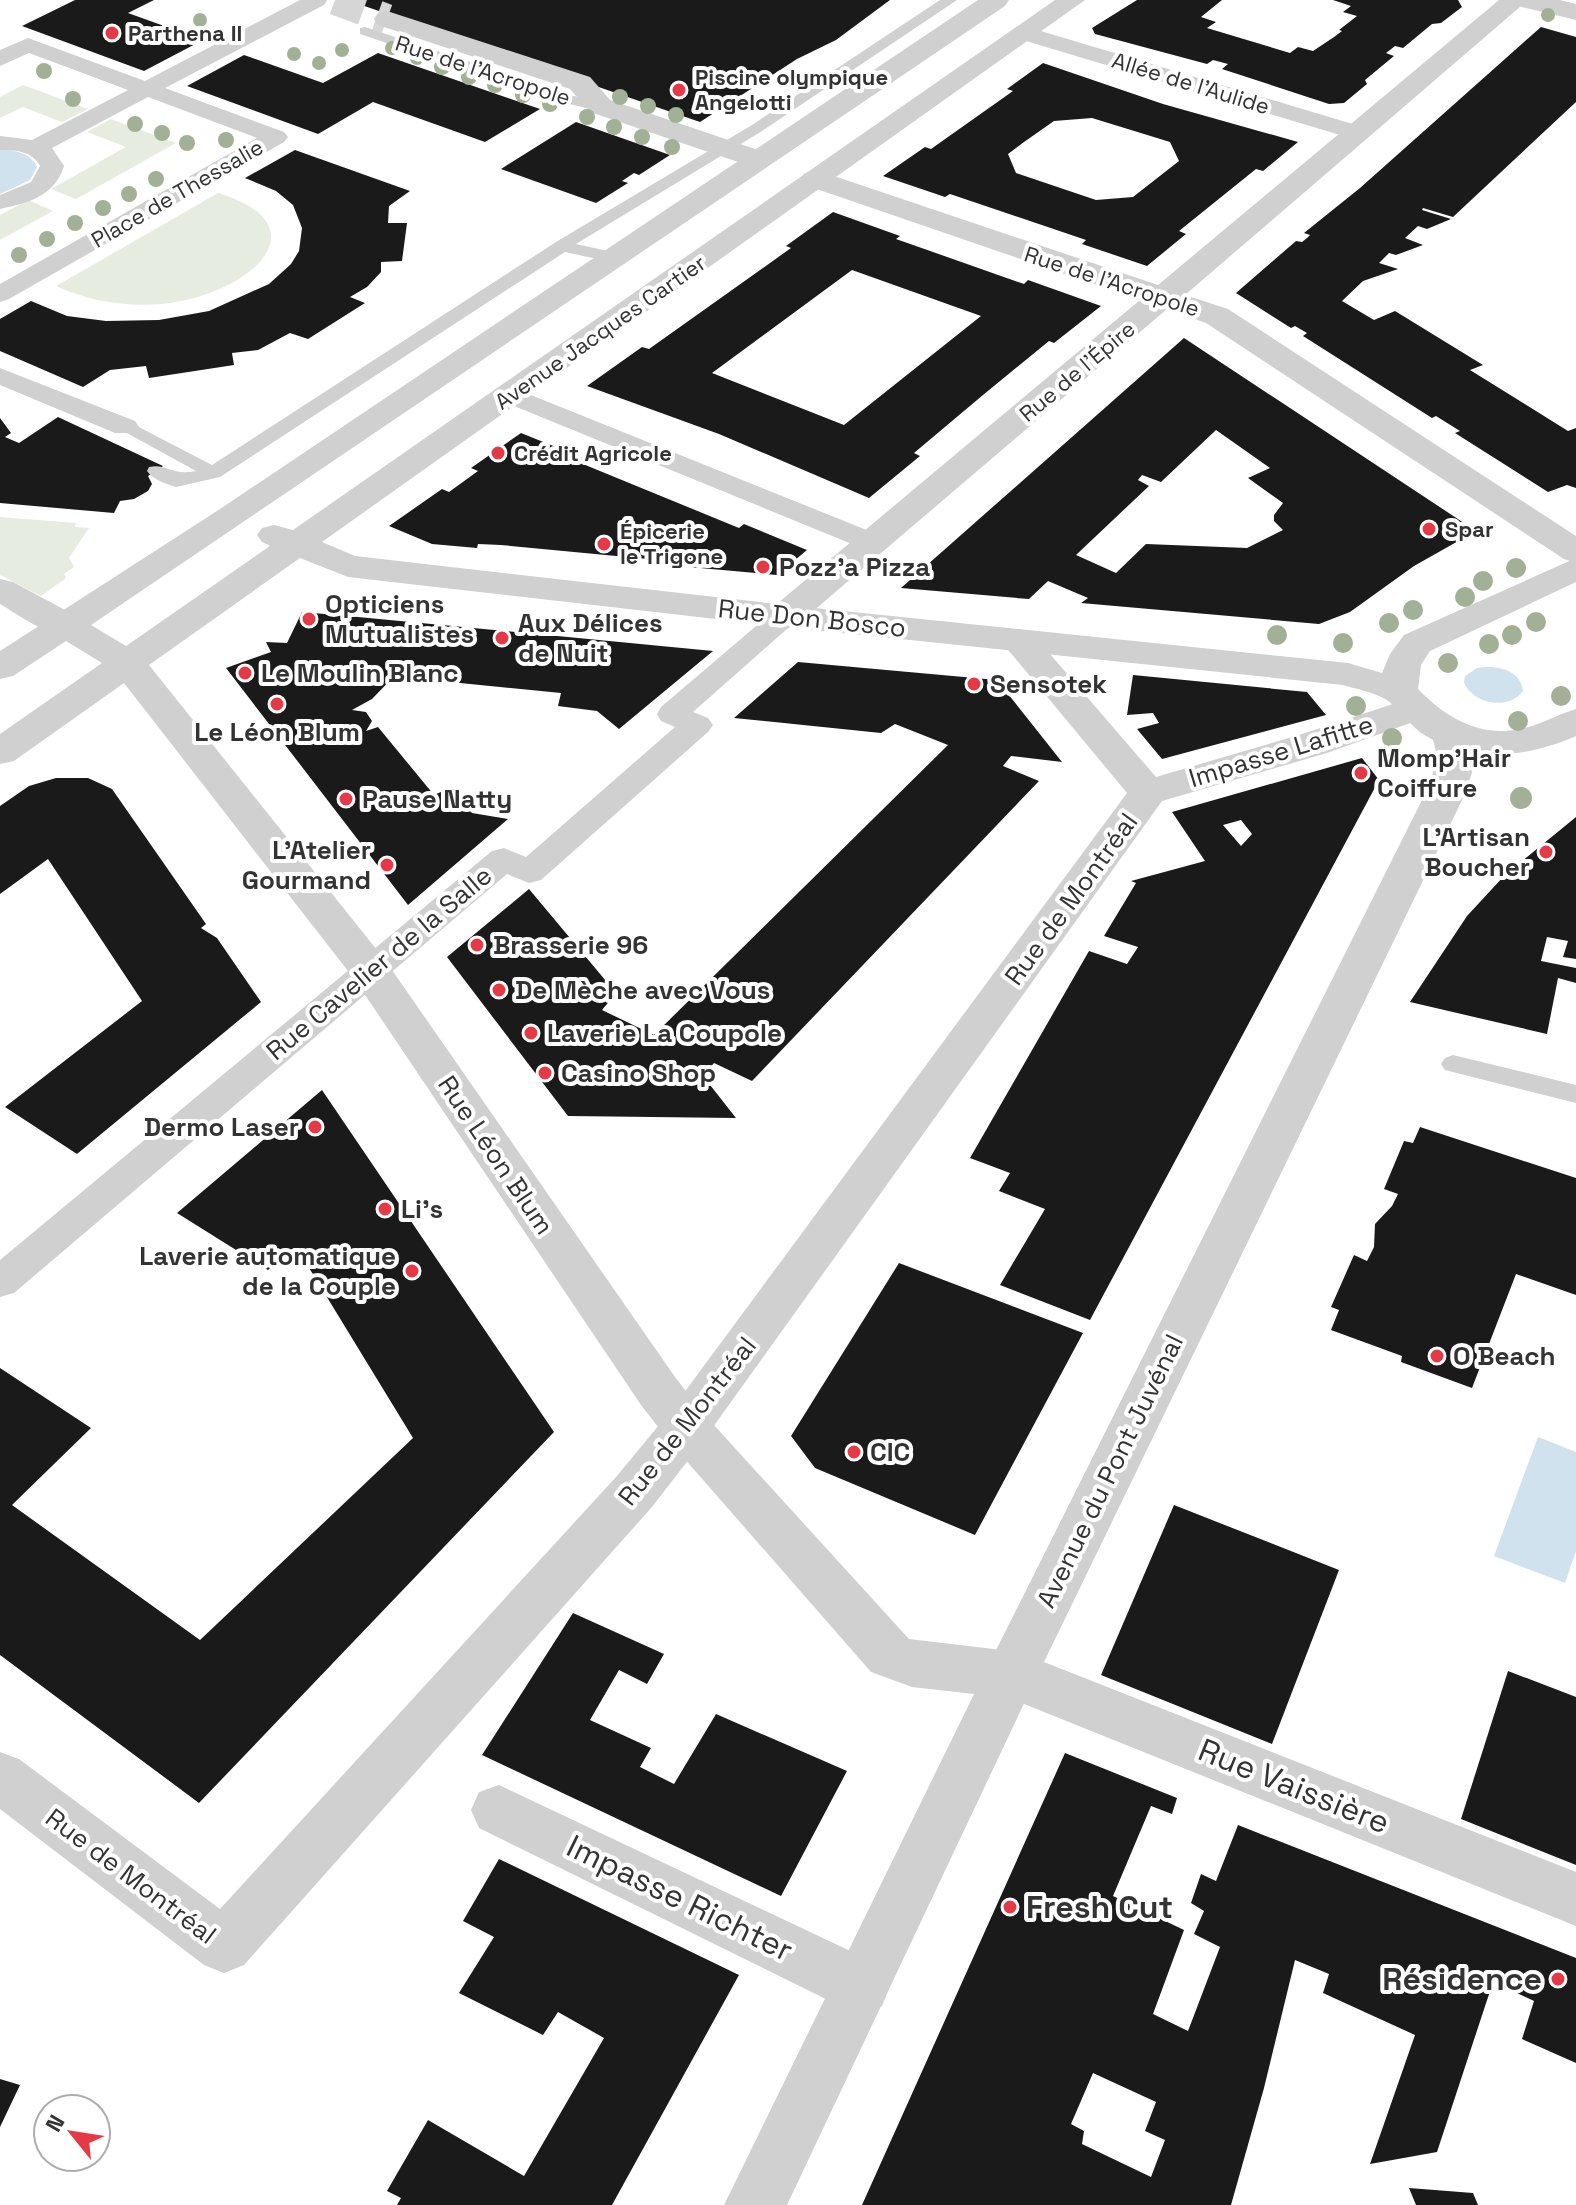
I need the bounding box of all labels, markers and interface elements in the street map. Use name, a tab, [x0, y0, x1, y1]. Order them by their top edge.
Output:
place label: Parthena II	[128, 19, 242, 47]
marker: Parthena II	[103, 24, 121, 42]
street label: Rue de l'Acropole	[392, 28, 574, 112]
street label: Allée de l'Aulide	[1109, 46, 1273, 120]
place label: Piscine olympique Angelotti	[695, 63, 888, 116]
marker: Piscine olympique Angelotti	[670, 81, 688, 99]
street label: Place de Thessalie	[86, 132, 268, 254]
street label: Rue de l'Acropole	[1021, 239, 1203, 323]
street label: Avenue Jacques Cartier	[489, 248, 711, 416]
street label: Rue de l'Épire	[1013, 314, 1141, 428]
place label: Crédit Agricole	[514, 439, 672, 467]
marker: Crédit Agricole	[489, 444, 507, 462]
place label: Spar	[1445, 515, 1494, 543]
place label: Épicerie le Trigone	[620, 517, 723, 570]
marker: Spar	[1420, 520, 1438, 538]
marker: Épicerie le Trigone	[595, 535, 613, 553]
place label: Pozz'a Pizza	[779, 550, 930, 584]
marker: Pozz'a Pizza	[754, 558, 772, 576]
place label: Opticiens Mutualistes	[325, 587, 474, 651]
street label: Rue Don Bosco	[716, 591, 908, 645]
place label: Aux Délices de Nuit	[518, 606, 663, 670]
marker: Opticiens Mutualistes	[300, 610, 318, 628]
marker: Aux Délices de Nuit	[493, 629, 511, 647]
place label: Le Moulin Blanc	[261, 656, 458, 690]
marker: Le Moulin Blanc	[236, 664, 254, 682]
place label: Sensotek	[990, 667, 1107, 701]
marker: Sensotek	[965, 675, 983, 693]
marker: Le Léon Blum	[268, 695, 286, 713]
street label: Impasse Lafitte	[1185, 707, 1377, 795]
place label: Le Léon Blum	[194, 715, 360, 749]
place label: Momp'Hair Coiffure	[1377, 741, 1511, 805]
marker: Momp'Hair Coiffure	[1352, 764, 1370, 782]
place label: Pause Natty	[362, 782, 512, 816]
marker: Pause Natty	[337, 790, 355, 808]
street label: Rue de Montréal	[997, 806, 1145, 992]
place label: L'Artisan Boucher	[1423, 820, 1530, 884]
place label: L'Atelier Gourmand	[242, 833, 371, 897]
marker: L'Artisan Boucher	[1537, 843, 1555, 861]
marker: L'Atelier Gourmand	[378, 856, 396, 874]
street label: Rue Cavelier de la Salle	[259, 858, 499, 1068]
place label: Brasserie 96	[493, 928, 648, 962]
marker: Brasserie 96	[468, 936, 486, 954]
place label: De Mèche avec Vous	[515, 973, 770, 1007]
marker: De Mèche avec Vous	[490, 981, 508, 999]
place label: Laverie La Coupole	[547, 1016, 782, 1050]
marker: Laverie La Coupole	[522, 1024, 540, 1042]
place label: Casino Shop	[561, 1056, 716, 1090]
marker: Casino Shop	[536, 1064, 554, 1082]
street label: Rue Léon Blum	[430, 1069, 562, 1241]
place label: Dermo Laser	[144, 1110, 299, 1144]
marker: Dermo Laser	[306, 1118, 324, 1136]
place label: Li's	[401, 1192, 443, 1226]
marker: Li's	[376, 1200, 394, 1218]
place label: Laverie automatique de la Couple	[139, 1239, 396, 1303]
marker: Laverie automatique de la Couple	[403, 1262, 421, 1280]
street label: Avenue du Pont Juvénal	[1029, 1329, 1191, 1613]
street label: Rue de Montréal	[610, 1330, 764, 1512]
place label: O Beach	[1453, 1339, 1555, 1373]
marker: O Beach	[1428, 1347, 1446, 1365]
place label: CIC	[870, 1435, 910, 1469]
marker: CIC	[845, 1443, 863, 1461]
street label: Rue Vaissière	[1193, 1730, 1395, 1842]
street label: Rue de Montréal	[39, 1801, 223, 1951]
street label: Impasse Richter	[560, 1826, 800, 1970]
place label: Fresh Cut	[1026, 1887, 1173, 1927]
marker: Fresh Cut	[1001, 1898, 1019, 1916]
place label: Résidence	[1382, 1959, 1542, 1999]
marker: Résidence	[1549, 1970, 1567, 1988]
north arrow	[32, 2093, 112, 2173]
text: N	[39, 2110, 70, 2136]

